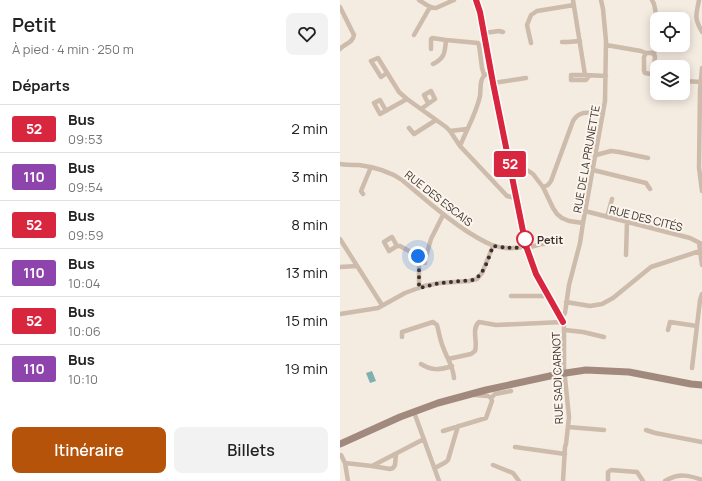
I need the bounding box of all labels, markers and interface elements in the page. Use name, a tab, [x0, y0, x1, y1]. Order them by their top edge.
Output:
text: Petit	[12, 12, 56, 38]
map controls	[650, 12, 690, 100]
button: locate	[650, 12, 690, 52]
button: heart	[286, 13, 328, 55]
text: À pied · 4 min · 250 m	[12, 40, 134, 58]
button: layers	[650, 60, 690, 100]
text: Départs	[12, 75, 70, 96]
street label: RUE DE LA PRUNETTE	[569, 104, 603, 214]
text: Bus	[68, 109, 95, 130]
text: 2 min	[291, 118, 328, 139]
text: 52	[26, 119, 42, 138]
text: 09:53	[68, 130, 103, 148]
line badge: 52	[492, 151, 528, 177]
text: 52	[502, 154, 518, 173]
text: Bus	[68, 157, 95, 178]
text: 3 min	[292, 166, 328, 187]
text: 110	[23, 167, 45, 186]
street label: RUE DES ESCAIS	[402, 167, 476, 229]
text: 09:54	[68, 178, 103, 196]
street label: RUE DES CITÉS	[608, 202, 685, 234]
text: Bus	[68, 205, 95, 226]
text: 8 min	[291, 214, 328, 235]
text: 52	[26, 215, 42, 234]
text: 09:59	[68, 226, 103, 244]
marker: Petit	[516, 230, 534, 248]
place label: Petit	[537, 232, 563, 247]
your location	[408, 246, 428, 266]
text: Bus	[68, 253, 95, 274]
text: 13 min	[286, 262, 328, 283]
text: 110	[23, 263, 45, 282]
text: 10:04	[68, 274, 100, 292]
text: Bus	[68, 301, 95, 322]
text: 15 min	[285, 310, 328, 331]
text: 52	[26, 311, 42, 330]
text: 10:06	[68, 322, 101, 340]
street label: RUE SADI CARNOT	[548, 331, 566, 424]
text: Bus	[68, 349, 95, 370]
text: 19 min	[285, 358, 328, 379]
text: 110	[23, 359, 45, 378]
text: 10:10	[68, 370, 98, 388]
button: Itinéraire	[12, 427, 166, 473]
button: Billets	[174, 427, 328, 473]

